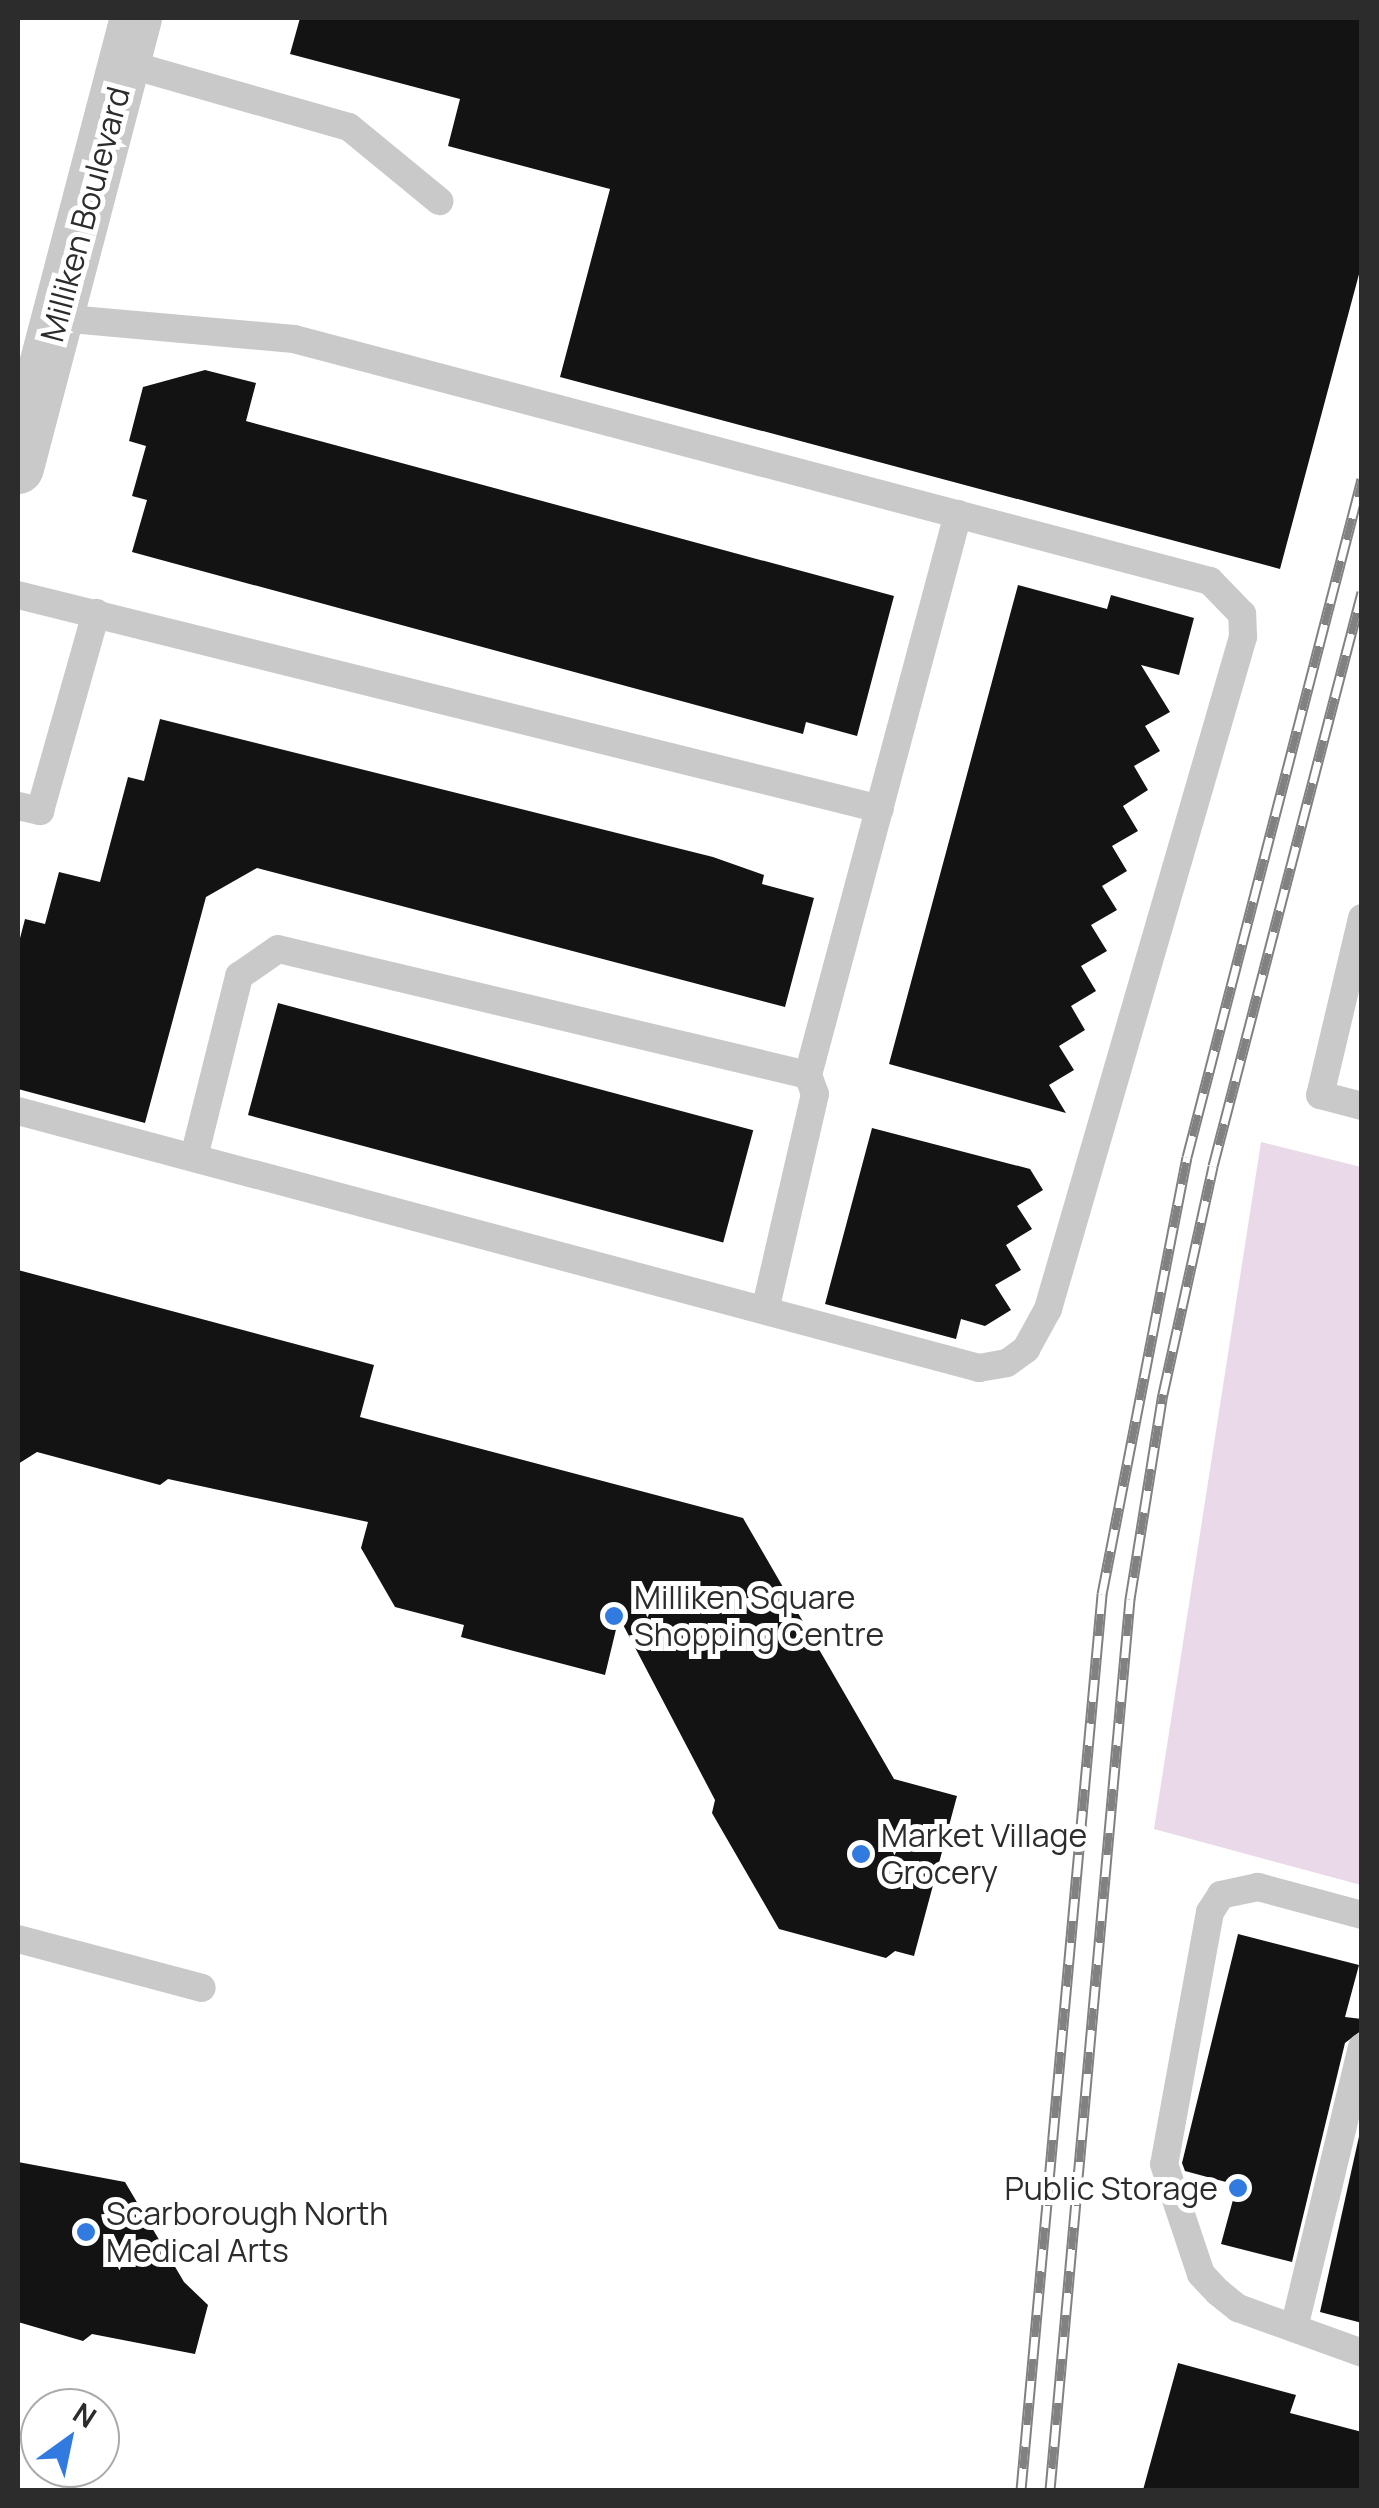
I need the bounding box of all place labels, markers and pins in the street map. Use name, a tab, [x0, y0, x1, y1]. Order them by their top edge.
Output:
place label: Milliken Square Shopping Centre	[634, 1579, 884, 1654]
marker: Milliken Square Shopping Centre	[603, 1605, 625, 1627]
place label: Market Village Grocery	[881, 1817, 1087, 1892]
marker: Market Village Grocery	[850, 1843, 872, 1865]
place label: Public Storage	[1005, 2169, 1218, 2207]
marker: Public Storage	[1227, 2177, 1249, 2199]
place label: Scarborough North Medical Arts	[106, 2195, 388, 2270]
marker: Scarborough North Medical Arts	[75, 2221, 97, 2243]

